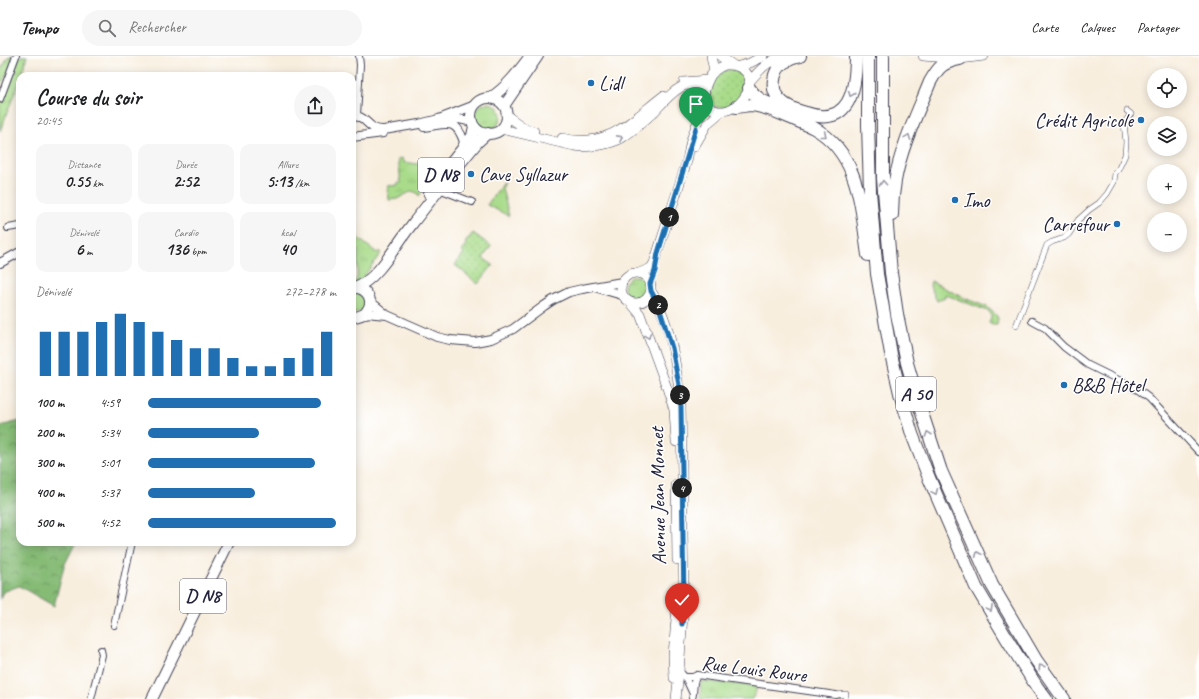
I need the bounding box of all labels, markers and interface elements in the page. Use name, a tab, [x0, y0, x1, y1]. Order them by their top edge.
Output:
search box	[82, 10, 362, 46]
text: Tempo	[20, 16, 58, 40]
icon: search	[96, 17, 118, 39]
text: Rechercher	[128, 18, 186, 37]
text: Carte	[1031, 19, 1058, 36]
text: Calques	[1080, 19, 1115, 36]
text: Partager	[1137, 19, 1179, 36]
map controls	[1147, 68, 1187, 252]
button: locate	[1147, 68, 1187, 108]
place label: Lidl	[599, 71, 626, 96]
marker: Lidl	[586, 78, 596, 88]
text: Course du soir	[36, 84, 141, 112]
button: share	[294, 85, 336, 127]
pin	[679, 87, 713, 128]
one-way arrow	[847, 91, 855, 98]
icon: arrive	[685, 93, 707, 115]
place label: Crédit Agricole	[1035, 108, 1134, 133]
text: 20:45	[36, 113, 62, 129]
marker: Crédit Agricole	[1136, 115, 1146, 125]
button: layers	[1147, 116, 1187, 156]
one-way arrow	[819, 130, 826, 137]
one-way arrow	[904, 134, 912, 141]
one-way arrow	[616, 135, 623, 143]
text: Distance	[68, 157, 100, 171]
text: Durée	[175, 157, 197, 171]
text: Allure	[278, 157, 298, 171]
road number: D N8	[418, 158, 464, 192]
place label: Cave Syllazur	[479, 162, 569, 187]
button: +	[1147, 164, 1187, 204]
marker: Cave Syllazur	[466, 169, 476, 179]
text: 0.55	[64, 171, 90, 192]
text: 2:52	[173, 171, 199, 192]
text: 5:13	[266, 171, 293, 192]
text: km	[90, 176, 104, 190]
text: /km	[293, 176, 310, 190]
one-way arrow	[879, 180, 888, 186]
place label: Imo	[963, 188, 991, 213]
marker: Imo	[950, 195, 960, 205]
pin: 1	[659, 207, 679, 227]
text: 1	[667, 210, 671, 224]
place label: Carrefour	[1042, 212, 1111, 237]
button: −	[1147, 212, 1187, 252]
marker: Carrefour	[1112, 219, 1122, 229]
text: Dénivelé	[69, 225, 99, 239]
text: Cardio	[174, 225, 198, 239]
text: kcal	[281, 225, 295, 239]
text: 6	[76, 239, 84, 260]
text: 136	[165, 239, 189, 260]
text: 40	[280, 239, 296, 260]
text: m	[84, 244, 92, 258]
text: bpm	[189, 244, 207, 258]
text: Dénivelé	[36, 284, 71, 300]
text: 272–278 m	[285, 284, 336, 300]
pin: 2	[648, 295, 668, 315]
text: 2	[656, 298, 660, 312]
one-way arrow	[644, 333, 652, 340]
place label: B&B Hôtel	[1072, 373, 1147, 398]
road number: A 50	[896, 377, 936, 411]
marker: B&B Hôtel	[1059, 380, 1069, 390]
pin: 3	[670, 385, 690, 405]
text: 3	[678, 388, 682, 402]
text: 100 m	[36, 395, 64, 411]
text: 4:59	[100, 395, 120, 411]
text: 200 m	[36, 425, 64, 441]
text: 5:34	[100, 425, 120, 441]
street label: Avenue Jean Monnet	[644, 425, 672, 565]
one-way arrow	[925, 430, 933, 437]
text: 300 m	[36, 455, 64, 471]
text: 5:01	[100, 455, 120, 471]
pin: 4	[672, 478, 692, 498]
text: 4	[680, 481, 684, 495]
text: 400 m	[36, 485, 64, 501]
text: 5:37	[100, 485, 120, 501]
one-way arrow	[930, 487, 938, 495]
text: 500 m	[36, 515, 64, 531]
text: 4:52	[100, 515, 120, 531]
one-way arrow	[975, 550, 983, 558]
road number: D N8	[180, 579, 226, 613]
pin	[665, 583, 699, 624]
icon: check	[671, 589, 693, 611]
one-way arrow	[985, 605, 992, 613]
street label: Rue Louis Roure	[700, 650, 809, 688]
one-way arrow	[1039, 665, 1046, 672]

